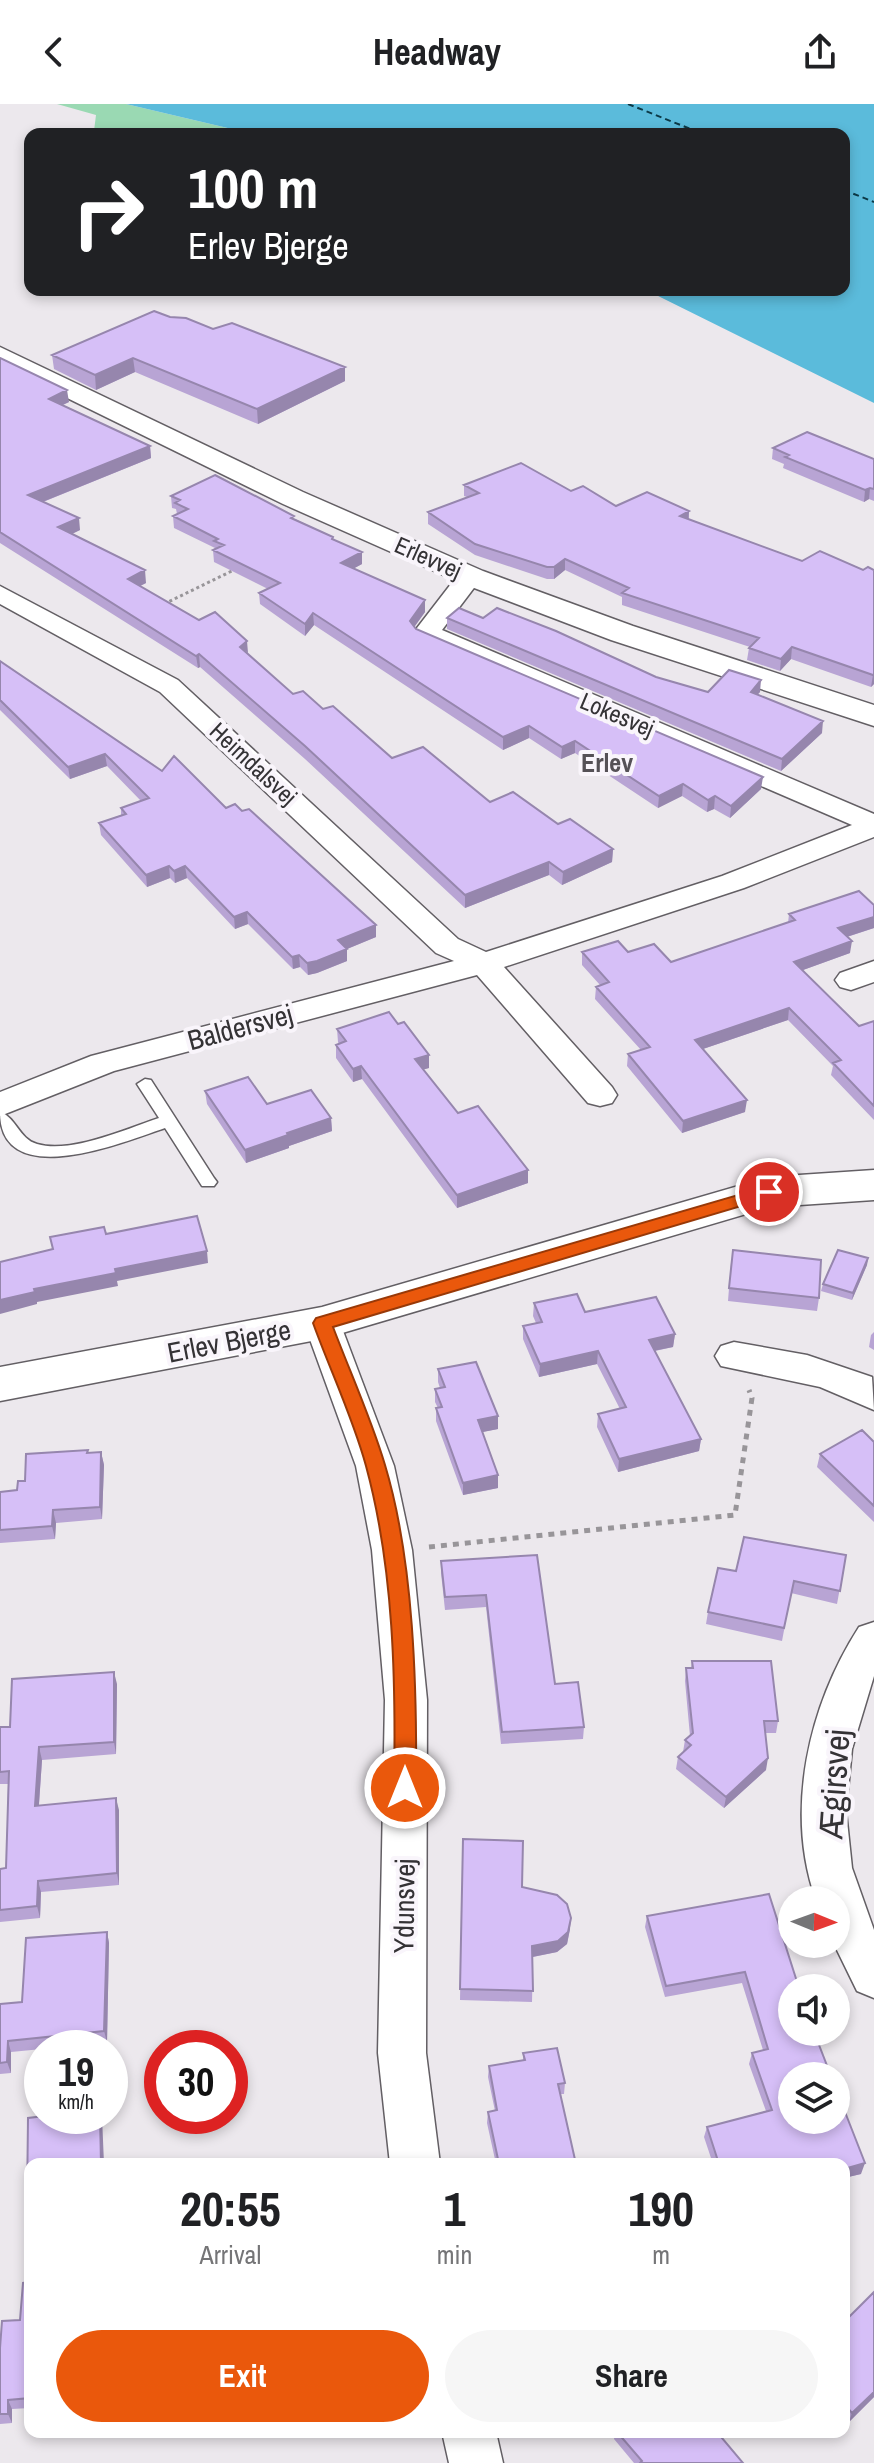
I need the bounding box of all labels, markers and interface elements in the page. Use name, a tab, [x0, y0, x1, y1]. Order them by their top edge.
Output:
text: Headway	[373, 28, 501, 76]
icon: back	[32, 30, 76, 74]
icon: share	[798, 30, 842, 74]
text: 100 m	[188, 150, 318, 225]
icon: right	[56, 160, 160, 264]
text: Erlev Bjerge	[188, 222, 349, 270]
street label: Erlevvej	[390, 528, 467, 586]
street label: Lokesvej	[575, 684, 659, 744]
street label: Heimdalsvej	[203, 715, 304, 812]
district label: Erlev	[581, 745, 633, 780]
street label: Baldersvej	[183, 995, 297, 1059]
pin	[735, 1158, 803, 1226]
icon: arrive	[747, 1170, 791, 1214]
street label: Erlev Bjerge	[164, 1310, 294, 1372]
street label: Ægirsvej	[807, 1728, 861, 1841]
position arrow	[363, 1746, 447, 1830]
street label: Ydunsvej	[384, 1858, 424, 1954]
north arrow	[778, 1886, 850, 1958]
map controls	[778, 1886, 850, 2134]
button: sound	[778, 1974, 850, 2046]
speed limit sign: 30	[144, 2030, 248, 2134]
text: 19	[58, 2045, 94, 2098]
button: layers	[778, 2062, 850, 2134]
text: km/h	[58, 2088, 94, 2115]
text: 20:55	[180, 2176, 281, 2241]
text: 1	[444, 2176, 465, 2241]
text: 190	[628, 2176, 694, 2241]
text: Arrival	[200, 2237, 261, 2272]
text: min	[437, 2237, 472, 2272]
text: m	[652, 2237, 670, 2272]
button: Exit	[56, 2330, 429, 2422]
button: Share	[445, 2330, 818, 2422]

